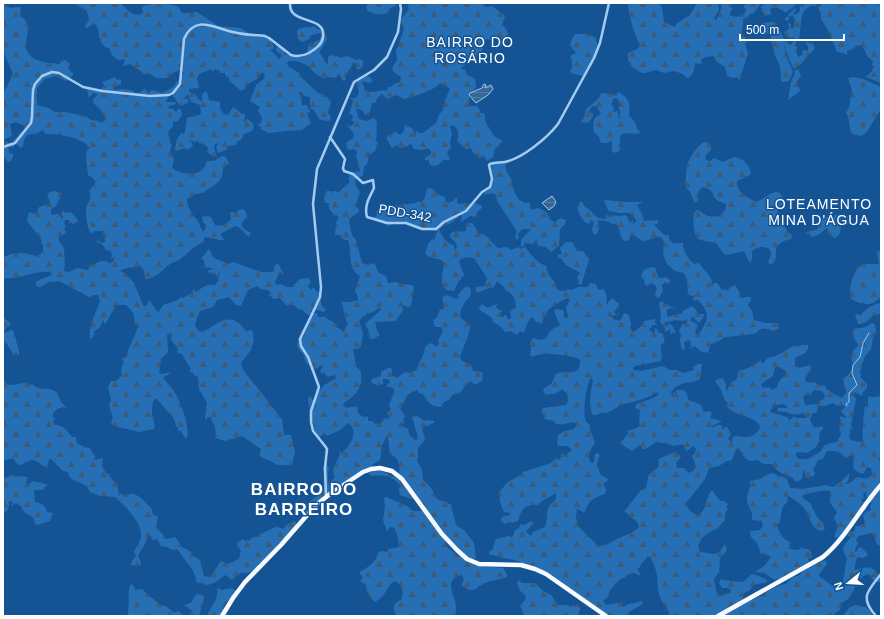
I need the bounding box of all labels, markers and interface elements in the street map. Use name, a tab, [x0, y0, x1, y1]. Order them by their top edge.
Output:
scale bar	[740, 16, 844, 42]
text: 500 m	[746, 23, 779, 37]
district label: BAIRRO DO ROSÁRIO	[426, 34, 514, 66]
district label: LOTEAMENTO MINA D'ÁGUA	[766, 196, 872, 228]
street label: PDD-342	[377, 201, 433, 225]
district label: BAIRRO DO BARREIRO	[251, 480, 357, 519]
north arrow	[828, 563, 868, 603]
text: N	[832, 580, 845, 592]

